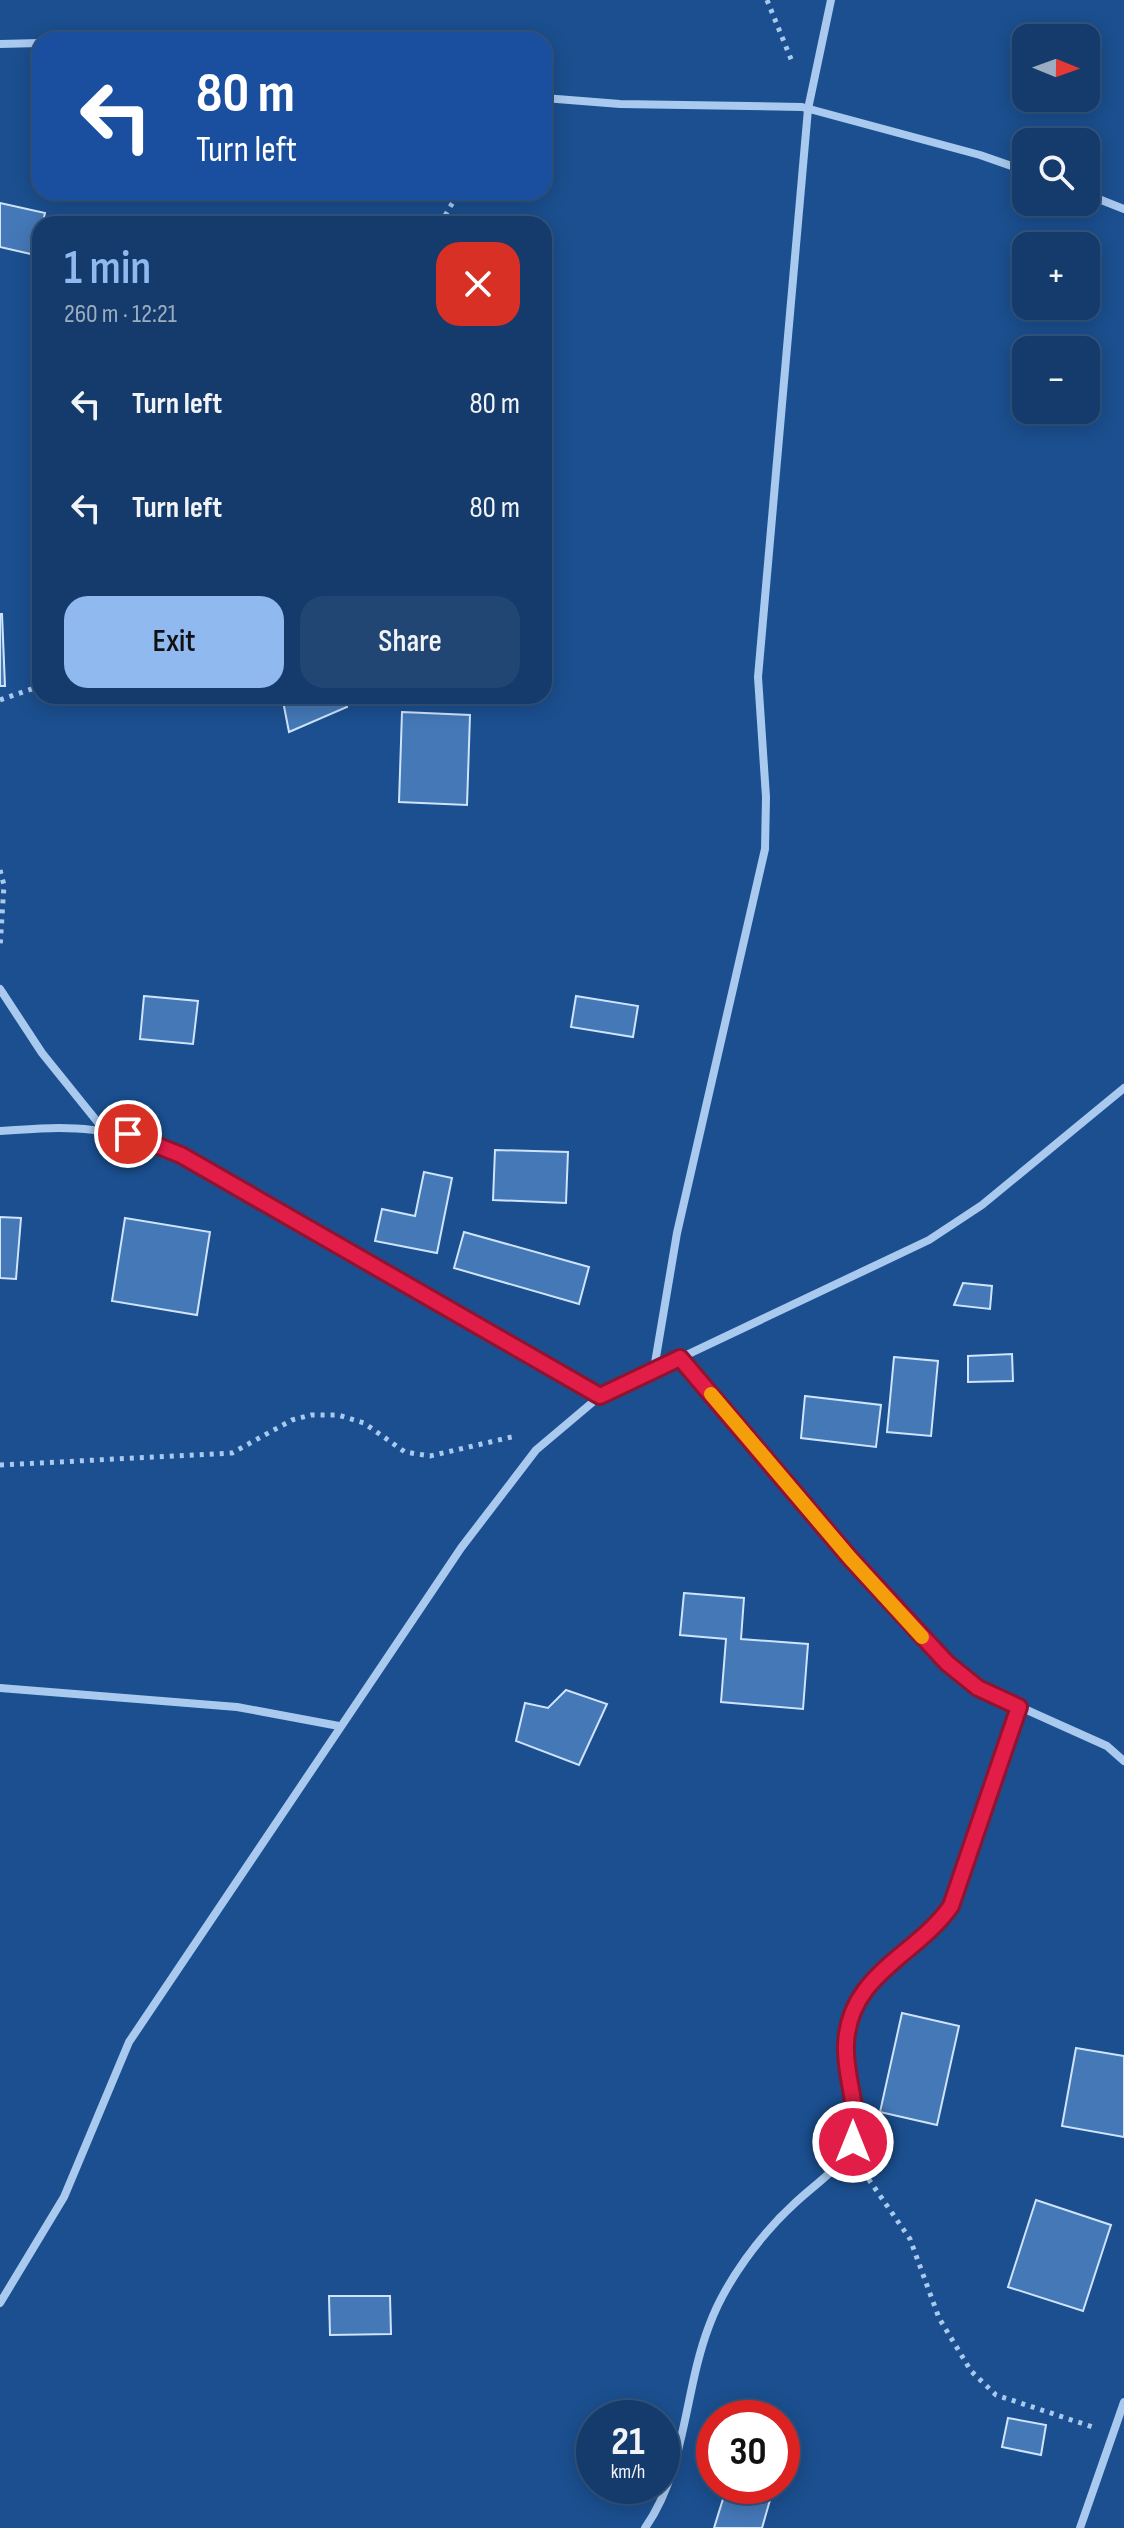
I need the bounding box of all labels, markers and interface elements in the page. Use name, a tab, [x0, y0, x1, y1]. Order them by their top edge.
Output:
north arrow	[1012, 24, 1100, 112]
map controls	[1012, 24, 1100, 424]
text: 80 m	[196, 61, 295, 128]
icon: left	[64, 64, 168, 168]
button: search	[1012, 128, 1100, 216]
text: Turn left	[196, 129, 297, 172]
button: +	[1012, 232, 1100, 320]
text: 1 min	[64, 240, 151, 297]
button: close	[436, 242, 520, 326]
text: 260 m · 12:21	[64, 299, 177, 330]
button: −	[1012, 336, 1100, 424]
icon: left	[64, 382, 108, 426]
text: Turn left	[132, 386, 222, 422]
text: 80 m	[469, 386, 520, 422]
icon: left	[64, 486, 108, 530]
text: Turn left	[132, 490, 222, 526]
text: 80 m	[469, 490, 520, 526]
button: Exit	[64, 596, 284, 688]
button: Share	[300, 596, 520, 688]
pin	[94, 1100, 162, 1168]
icon: arrive	[106, 1112, 150, 1156]
position arrow	[811, 2100, 895, 2184]
speed limit sign: 30	[696, 2400, 800, 2504]
text: 21	[611, 2418, 645, 2466]
text: km/h	[611, 2460, 645, 2484]

